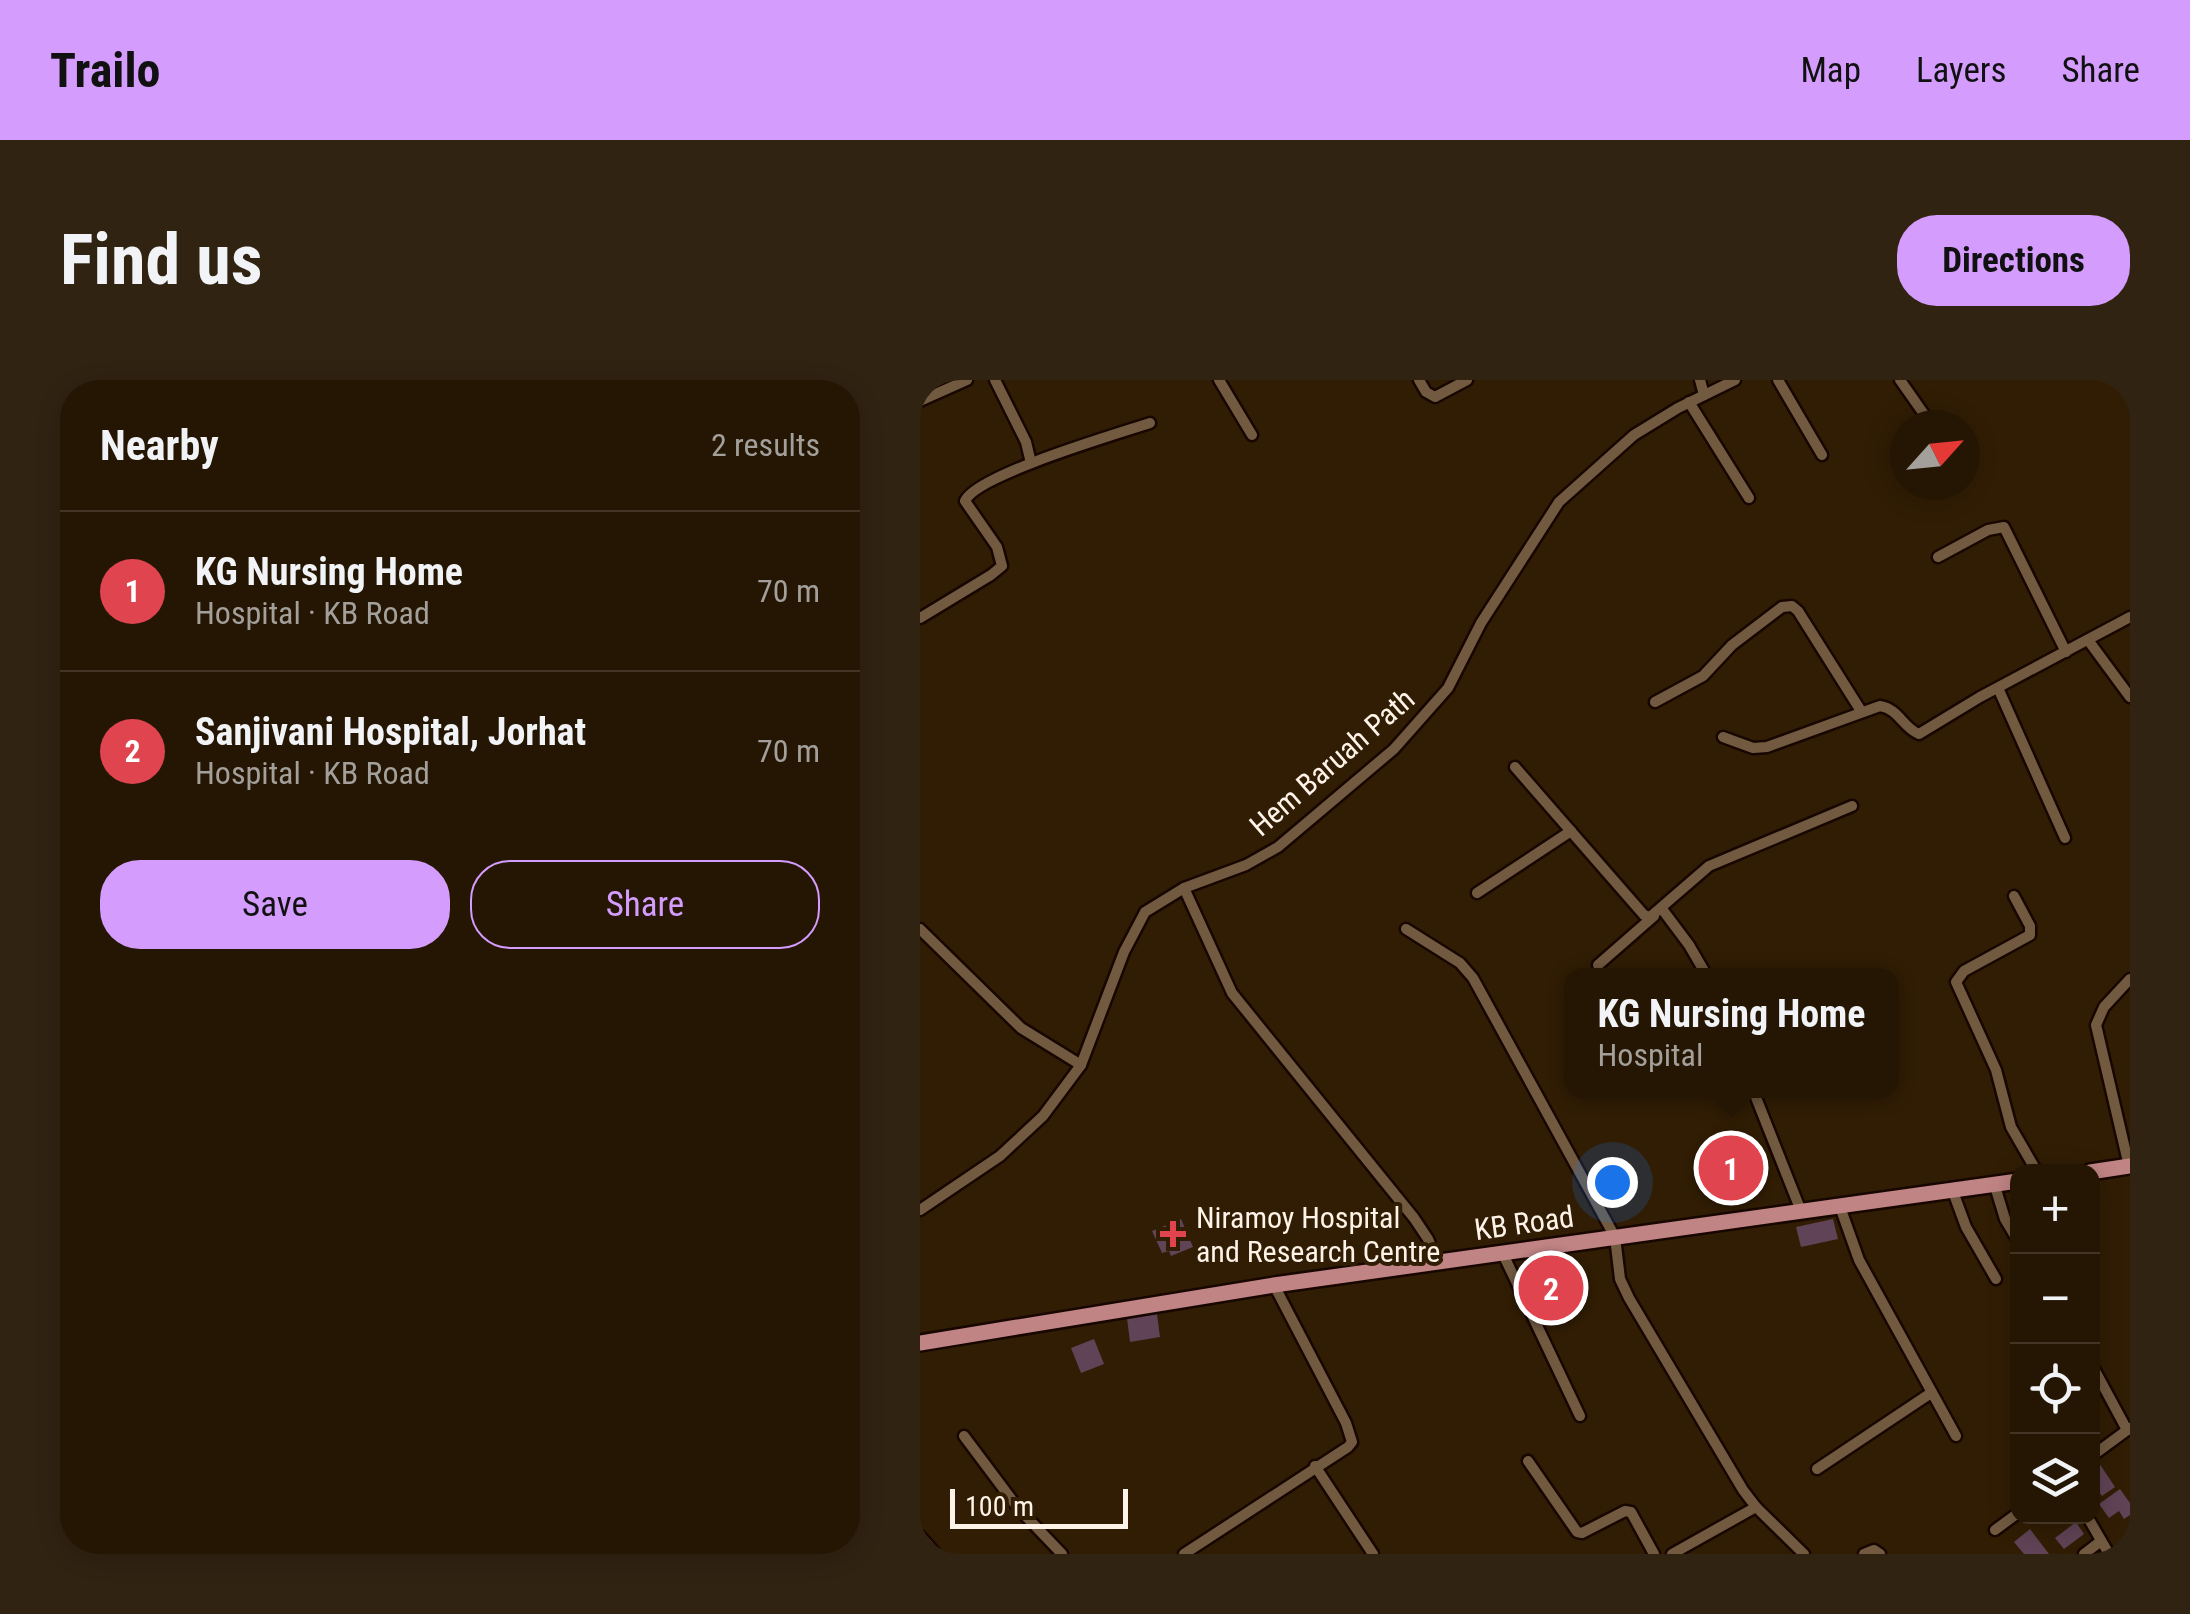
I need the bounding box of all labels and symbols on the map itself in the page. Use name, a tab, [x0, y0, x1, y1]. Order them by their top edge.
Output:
north arrow	[1890, 410, 1980, 500]
street label: Hem Baruah Path	[1243, 681, 1421, 843]
pin: 1	[1698, 1130, 1764, 1206]
your location	[1587, 1157, 1638, 1208]
street label: KB Road	[1472, 1199, 1576, 1247]
place label: Niramoy Hospital and Research Centre	[1196, 1200, 1440, 1269]
marker: Niramoy Hospital and Research Centre	[1160, 1221, 1186, 1247]
pin: 2	[1518, 1250, 1584, 1326]
scale bar	[950, 1484, 1128, 1528]

